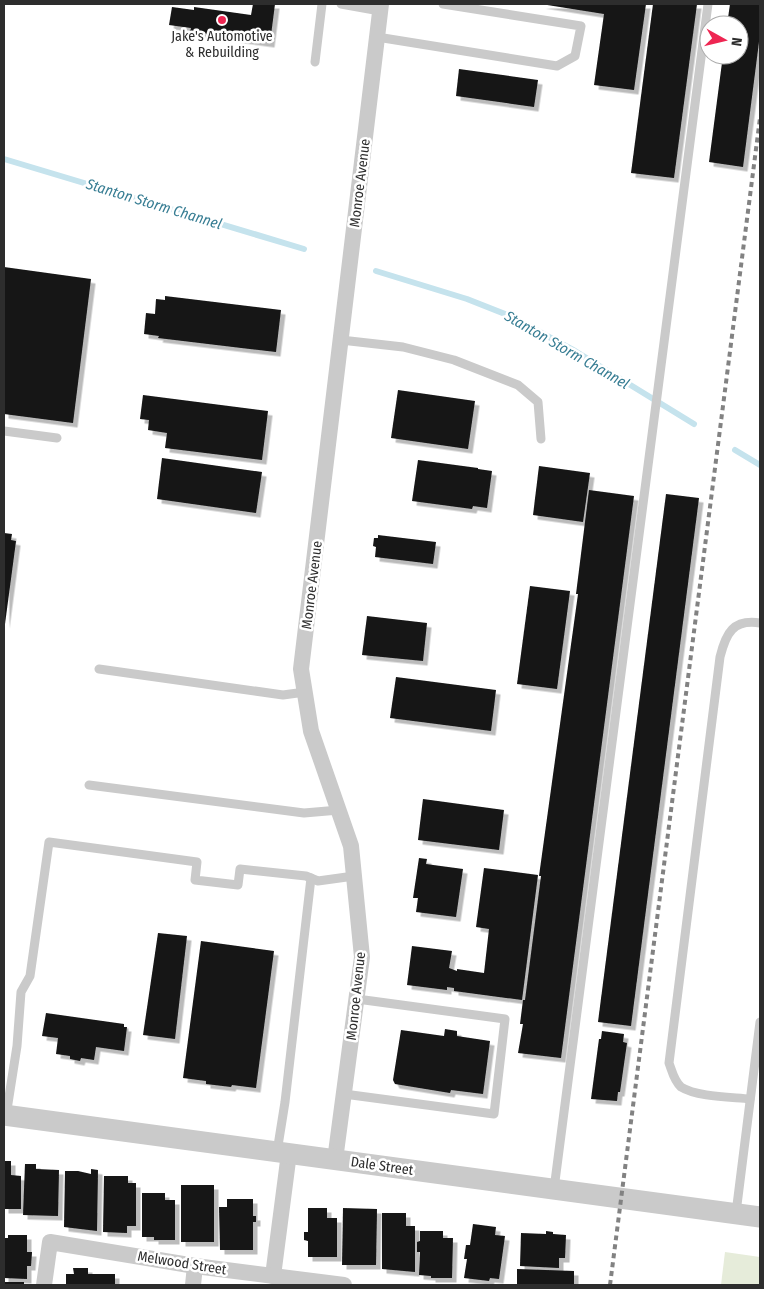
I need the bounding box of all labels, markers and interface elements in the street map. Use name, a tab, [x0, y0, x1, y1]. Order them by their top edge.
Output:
marker: Jake's Automotive & Rebuilding	[216, 14, 228, 26]
north arrow	[699, 15, 749, 65]
place label: Jake's Automotive & Rebuilding	[171, 28, 273, 61]
text: N	[727, 36, 745, 47]
street label: Monroe Avenue	[346, 138, 374, 228]
water label: Stanton Storm Channel	[83, 175, 224, 233]
water label: Stanton Storm Channel	[501, 306, 633, 393]
street label: Monroe Avenue	[298, 540, 326, 630]
street label: Monroe Avenue	[343, 951, 369, 1041]
street label: Dale Street	[350, 1153, 415, 1179]
street label: Melwood Street	[136, 1248, 228, 1278]

